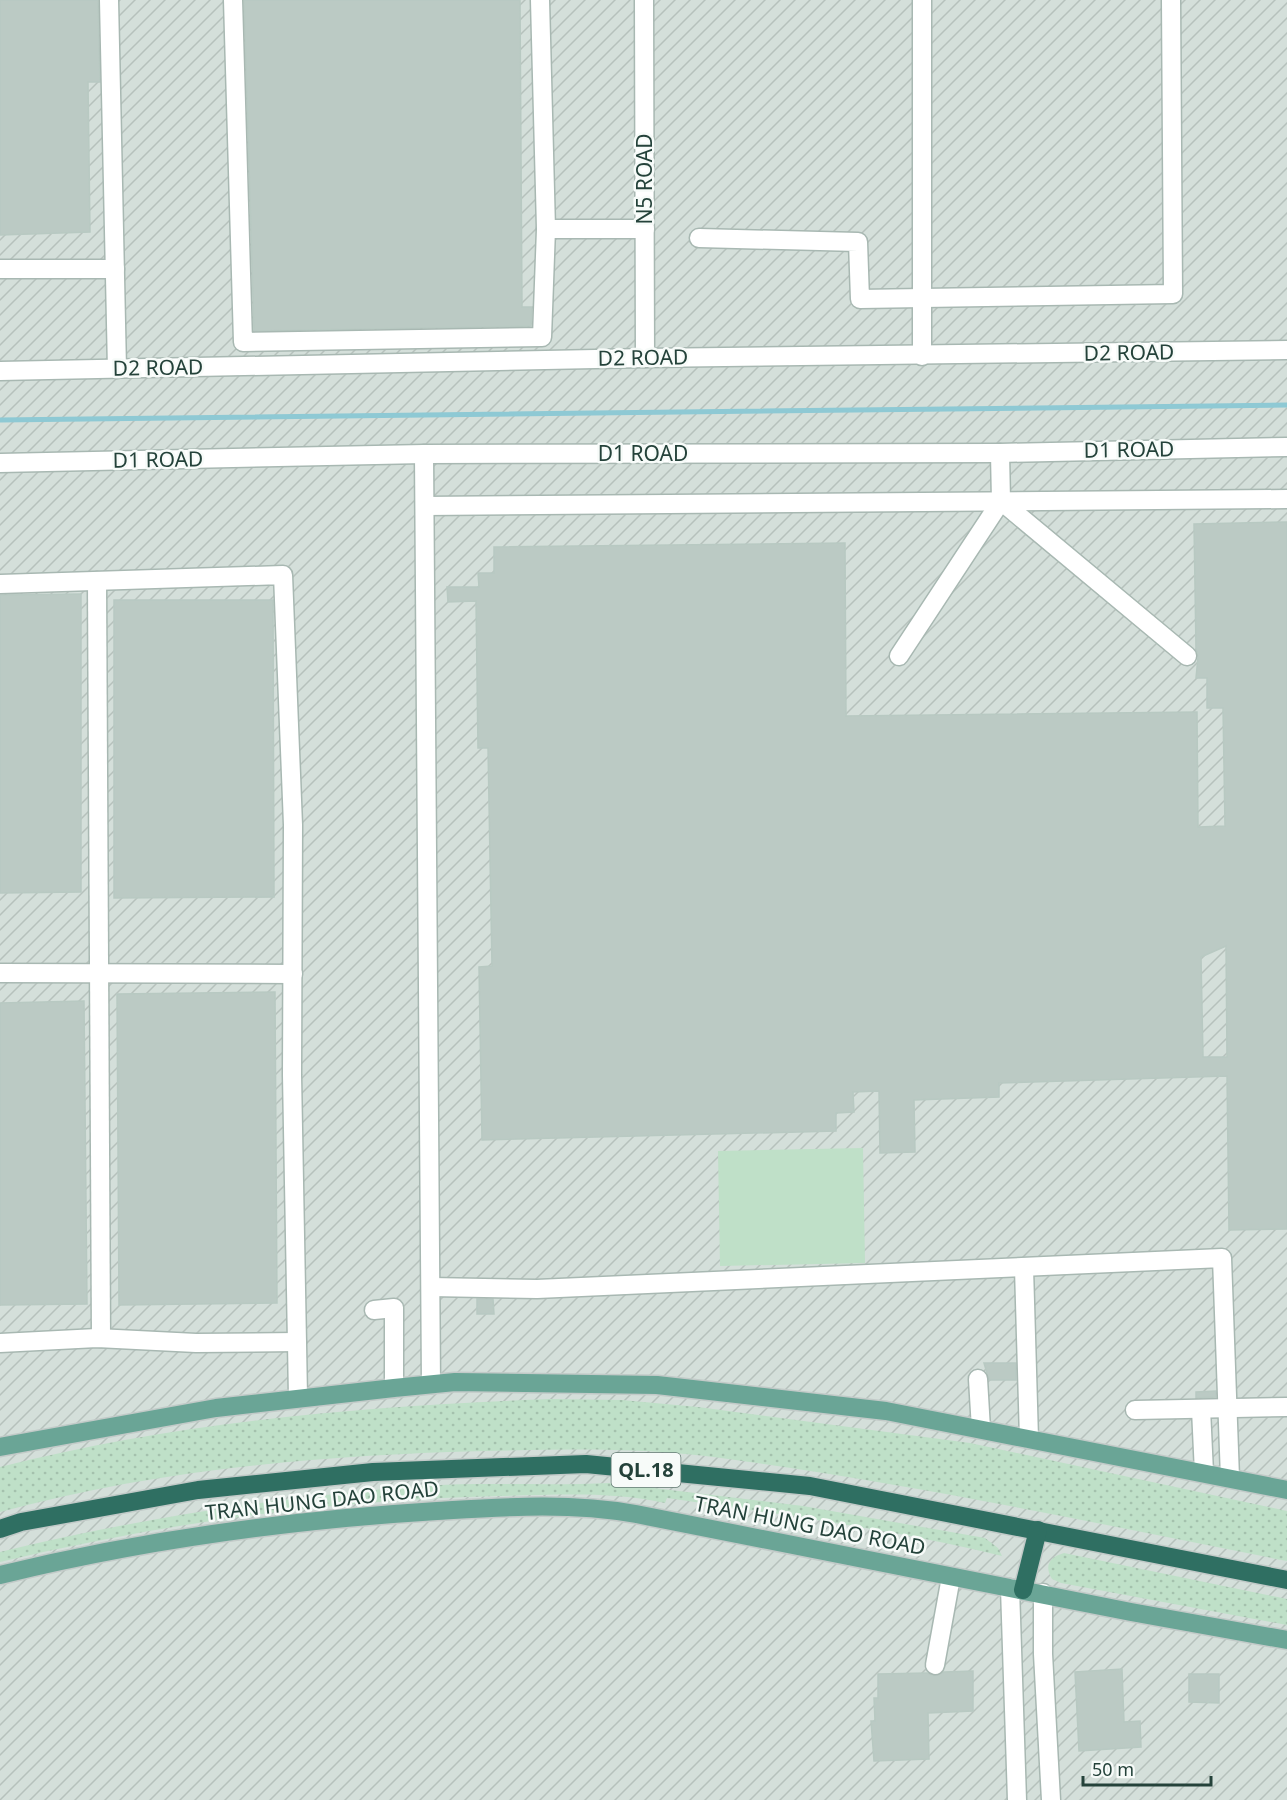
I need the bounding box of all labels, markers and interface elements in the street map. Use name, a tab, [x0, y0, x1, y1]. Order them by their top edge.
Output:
street label: N5 ROAD	[630, 133, 658, 225]
street label: D2 ROAD	[1083, 337, 1175, 367]
street label: D2 ROAD	[597, 342, 689, 372]
street label: D2 ROAD	[112, 352, 204, 382]
street label: D1 ROAD	[1083, 434, 1175, 464]
street label: D1 ROAD	[598, 439, 688, 467]
street label: D1 ROAD	[112, 444, 204, 474]
road number: QL.18	[612, 1453, 680, 1487]
street label: TRAN HUNG DAO ROAD	[204, 1474, 440, 1526]
street label: TRAN HUNG DAO ROAD	[692, 1489, 928, 1561]
scale bar	[1083, 1749, 1210, 1787]
text: 50 m	[1092, 1757, 1134, 1781]

